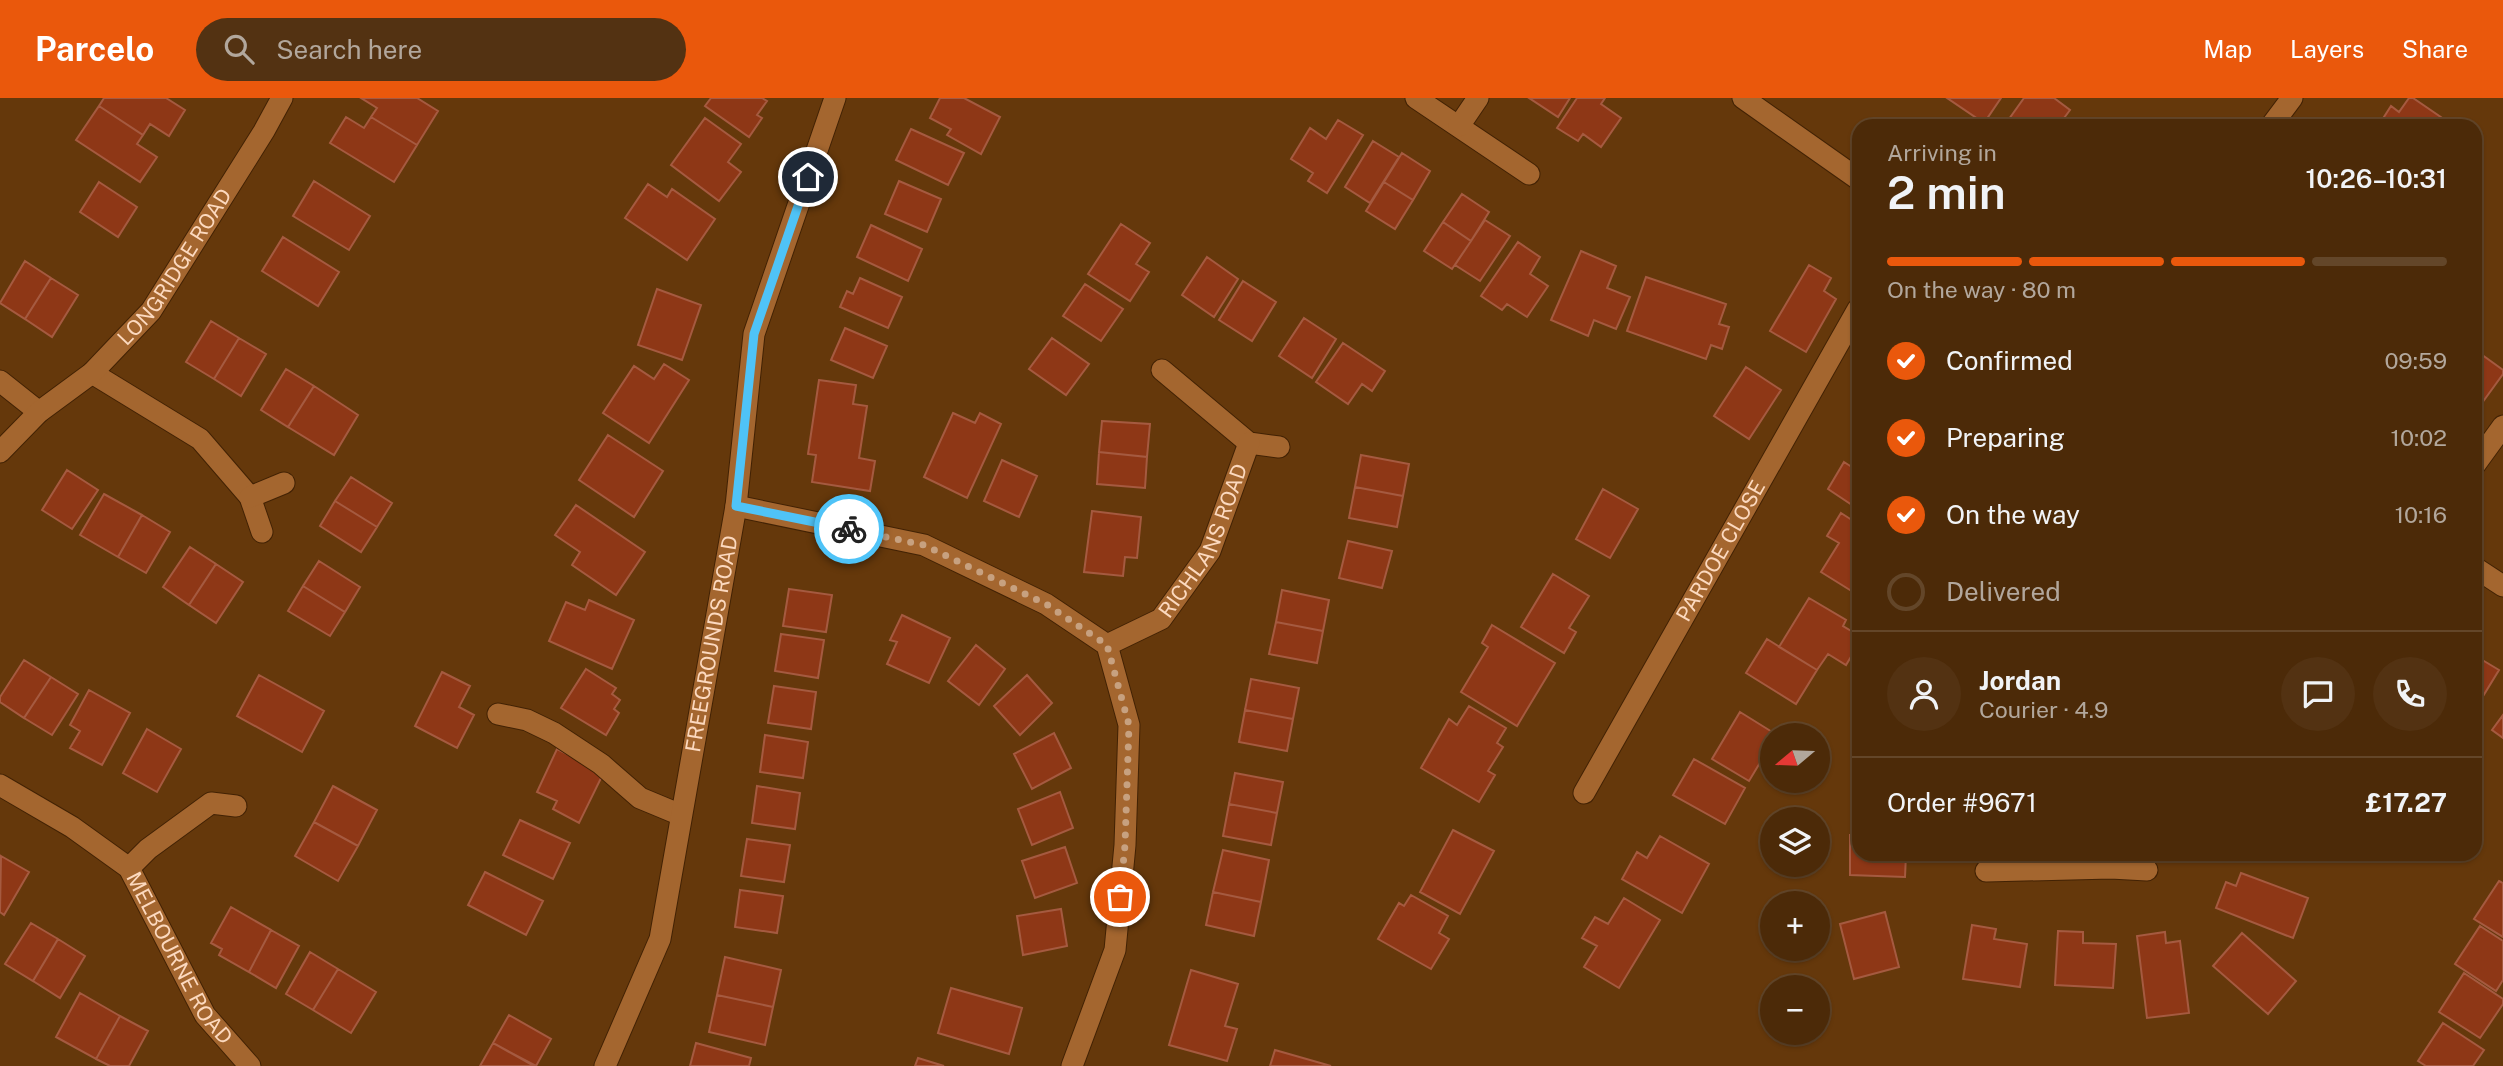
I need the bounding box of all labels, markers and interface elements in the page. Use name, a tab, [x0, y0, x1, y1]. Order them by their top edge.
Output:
search box	[196, 18, 686, 81]
text: Parcelo	[35, 30, 154, 68]
icon: search	[220, 30, 258, 68]
text: Search here	[276, 34, 422, 65]
text: Map	[2203, 35, 2252, 63]
text: Layers	[2290, 35, 2364, 63]
text: Share	[2402, 35, 2468, 63]
text: Arriving in	[1887, 139, 1997, 166]
pin	[778, 147, 838, 207]
icon: home	[789, 158, 827, 196]
text: 10:26–10:31	[2305, 163, 2447, 194]
text: 2 min	[1887, 165, 2006, 219]
street label: LONGRIDGE ROAD	[112, 184, 237, 350]
text: On the way · 80 m	[1887, 276, 2076, 303]
icon: check	[1887, 342, 1925, 380]
text: Confirmed	[1946, 345, 2073, 376]
text: 09:59	[2384, 347, 2447, 374]
icon: check	[1887, 419, 1925, 457]
text: Preparing	[1946, 422, 2065, 453]
text: 10:02	[2391, 424, 2447, 451]
street label: RICHLANS ROAD	[1153, 460, 1253, 622]
street label: PARDOE CLOSE	[1671, 476, 1770, 626]
courier	[814, 494, 884, 564]
icon: check	[1887, 496, 1925, 534]
text: On the way	[1946, 499, 2080, 530]
text: 10:16	[2395, 501, 2447, 528]
icon: bike	[830, 510, 868, 548]
street label: FREEGROUNDS ROAD	[680, 533, 743, 754]
text: Delivered	[1946, 576, 2061, 607]
button: person	[1887, 657, 1961, 731]
button: chat	[2281, 657, 2355, 731]
button: phone	[2373, 657, 2447, 731]
text: Jordan	[1979, 665, 2061, 696]
text: Courier · 4.9	[1979, 696, 2108, 723]
north arrow	[1760, 723, 1830, 793]
map controls	[1760, 723, 1830, 1045]
text: Order #9671	[1887, 787, 2037, 818]
text: £17.27	[2365, 787, 2447, 818]
button: layers	[1760, 807, 1830, 877]
pin	[1090, 867, 1150, 927]
street label: MELBOURNE ROAD	[121, 868, 238, 1049]
icon: bag	[1101, 878, 1139, 916]
button: +	[1760, 891, 1830, 961]
button: −	[1760, 975, 1830, 1045]

